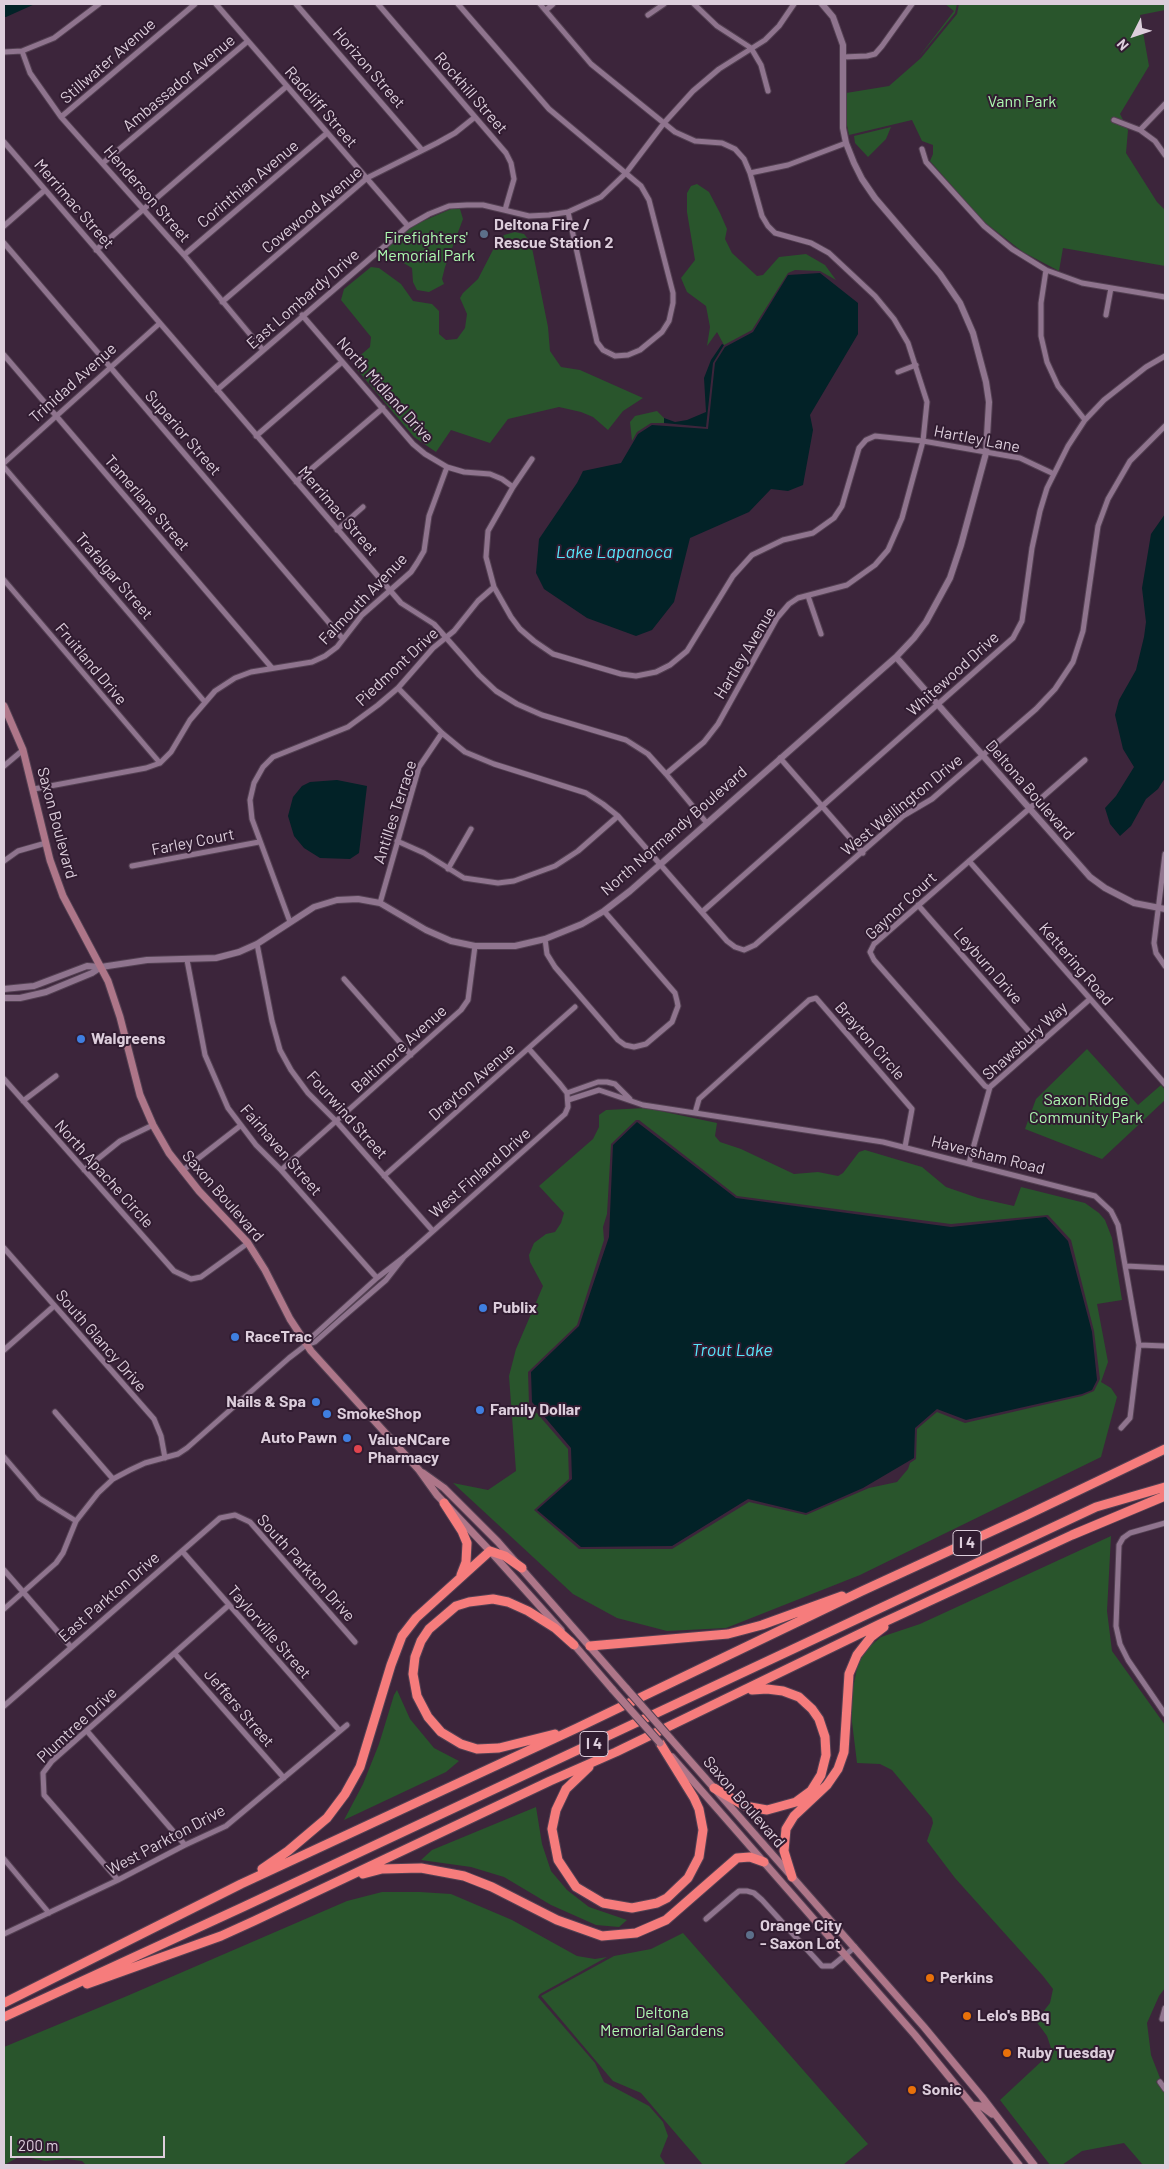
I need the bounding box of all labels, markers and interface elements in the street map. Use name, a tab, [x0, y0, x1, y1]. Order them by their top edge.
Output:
north arrow	[1109, 10, 1159, 60]
street label: Stillwater Avenue	[56, 14, 160, 108]
street label: Horizon Street	[329, 24, 409, 112]
street label: Ambassador Avenue	[119, 30, 239, 136]
text: N	[1113, 36, 1132, 54]
street label: Rockhill Street	[430, 48, 512, 138]
street label: Radcliff Street	[281, 63, 361, 151]
park label: Vann Park	[988, 92, 1056, 112]
street label: Corinthian Avenue	[193, 136, 303, 232]
street label: Henderson Street	[100, 141, 194, 247]
street label: Merrimac Street	[30, 155, 118, 253]
street label: Covewood Avenue	[258, 162, 366, 258]
place label: Deltona Fire / Rescue Station 2	[494, 215, 613, 253]
park label: Firefighters' Memorial Park	[377, 228, 475, 266]
marker: Deltona Fire / Rescue Station 2	[478, 228, 490, 240]
street label: East Lombardy Drive	[243, 245, 363, 353]
street label: North Midland Drive	[333, 333, 437, 447]
street label: Trinidad Avenue	[25, 339, 121, 427]
street label: Superior Street	[141, 387, 225, 479]
street label: Hartley Lane	[932, 421, 1022, 457]
street label: Tamerlane Street	[100, 451, 194, 555]
street label: Merrimac Street	[294, 462, 382, 560]
street label: Trafalgar Street	[71, 529, 157, 623]
water label: Lake Lapanoca	[556, 541, 672, 563]
street label: Falmouth Avenue	[315, 549, 411, 649]
street label: Hartley Avenue	[710, 604, 780, 702]
street label: Fruitland Drive	[51, 619, 131, 709]
street label: Piedmont Drive	[352, 624, 442, 710]
street label: Whitewood Drive	[903, 628, 1003, 720]
street label: Deltona Boulevard	[981, 736, 1079, 844]
street label: West Wellington Drive	[837, 750, 967, 860]
street label: Antilles Terrace	[369, 758, 421, 866]
street label: North Normandy Boulevard	[597, 762, 751, 900]
street label: Saxon Boulevard	[33, 765, 81, 881]
street label: Farley Court	[150, 825, 236, 859]
street label: Gaynor Court	[861, 868, 941, 944]
street label: Kettering Road	[1035, 919, 1117, 1009]
street label: Leyburn Drive	[949, 924, 1027, 1008]
street label: Brayton Circle	[831, 998, 909, 1084]
street label: Shawsbury Way	[979, 998, 1071, 1084]
street label: Baltimore Avenue	[347, 1001, 451, 1097]
place label: Walgreens	[91, 1029, 165, 1049]
marker: Walgreens	[75, 1033, 87, 1045]
street label: Drayton Avenue	[425, 1039, 519, 1125]
street label: Fourwind Street	[302, 1067, 392, 1163]
park label: Saxon Ridge Community Park	[1029, 1090, 1143, 1128]
street label: Fairhaven Street	[236, 1100, 326, 1200]
street label: North Apache Circle	[51, 1116, 157, 1232]
street label: West Finland Drive	[425, 1124, 535, 1222]
street label: Haversham Road	[929, 1132, 1047, 1178]
street label: Saxon Boulevard	[178, 1146, 268, 1246]
street label: South Glancy Drive	[51, 1286, 151, 1396]
place label: Publix	[493, 1298, 537, 1318]
marker: Publix	[477, 1302, 489, 1314]
place label: RaceTrac	[245, 1327, 312, 1347]
marker: RaceTrac	[229, 1331, 241, 1343]
water label: Trout Lake	[691, 1339, 773, 1361]
place label: Nails & Spa	[226, 1392, 306, 1412]
marker: Nails & Spa	[310, 1396, 322, 1408]
place label: Family Dollar	[490, 1400, 580, 1420]
place label: SmokeShop	[337, 1404, 421, 1424]
marker: Family Dollar	[474, 1404, 486, 1416]
marker: SmokeShop	[321, 1408, 333, 1420]
place label: Auto Pawn	[261, 1428, 337, 1448]
place label: ValueNCare Pharmacy	[368, 1430, 450, 1468]
marker: Auto Pawn	[341, 1432, 353, 1444]
marker: ValueNCare Pharmacy	[352, 1443, 364, 1455]
street label: South Parkton Drive	[253, 1510, 359, 1626]
road number: I 4	[953, 1530, 981, 1556]
street label: East Parkton Drive	[54, 1548, 164, 1646]
street label: Taylorville Street	[223, 1581, 315, 1683]
street label: Jeffers Street	[200, 1665, 278, 1751]
street label: Plumtree Drive	[33, 1683, 121, 1767]
road number: I 4	[580, 1732, 608, 1756]
street label: Saxon Boulevard	[699, 1752, 789, 1852]
street label: West Parkton Drive	[103, 1801, 229, 1879]
place label: Orange City - Saxon Lot	[760, 1916, 842, 1954]
marker: Orange City - Saxon Lot	[744, 1929, 756, 1941]
place label: Perkins	[940, 1968, 993, 1988]
marker: Perkins	[924, 1972, 936, 1984]
park label: Deltona Memorial Gardens	[600, 2003, 724, 2041]
place label: Lelo's BBq	[977, 2006, 1050, 2026]
marker: Lelo's BBq	[961, 2010, 973, 2022]
place label: Ruby Tuesday	[1017, 2043, 1115, 2063]
marker: Ruby Tuesday	[1001, 2047, 1013, 2059]
place label: Sonic	[922, 2080, 962, 2100]
marker: Sonic	[906, 2084, 918, 2096]
scale bar	[12, 2126, 168, 2158]
text: 200 m	[18, 2136, 58, 2154]

